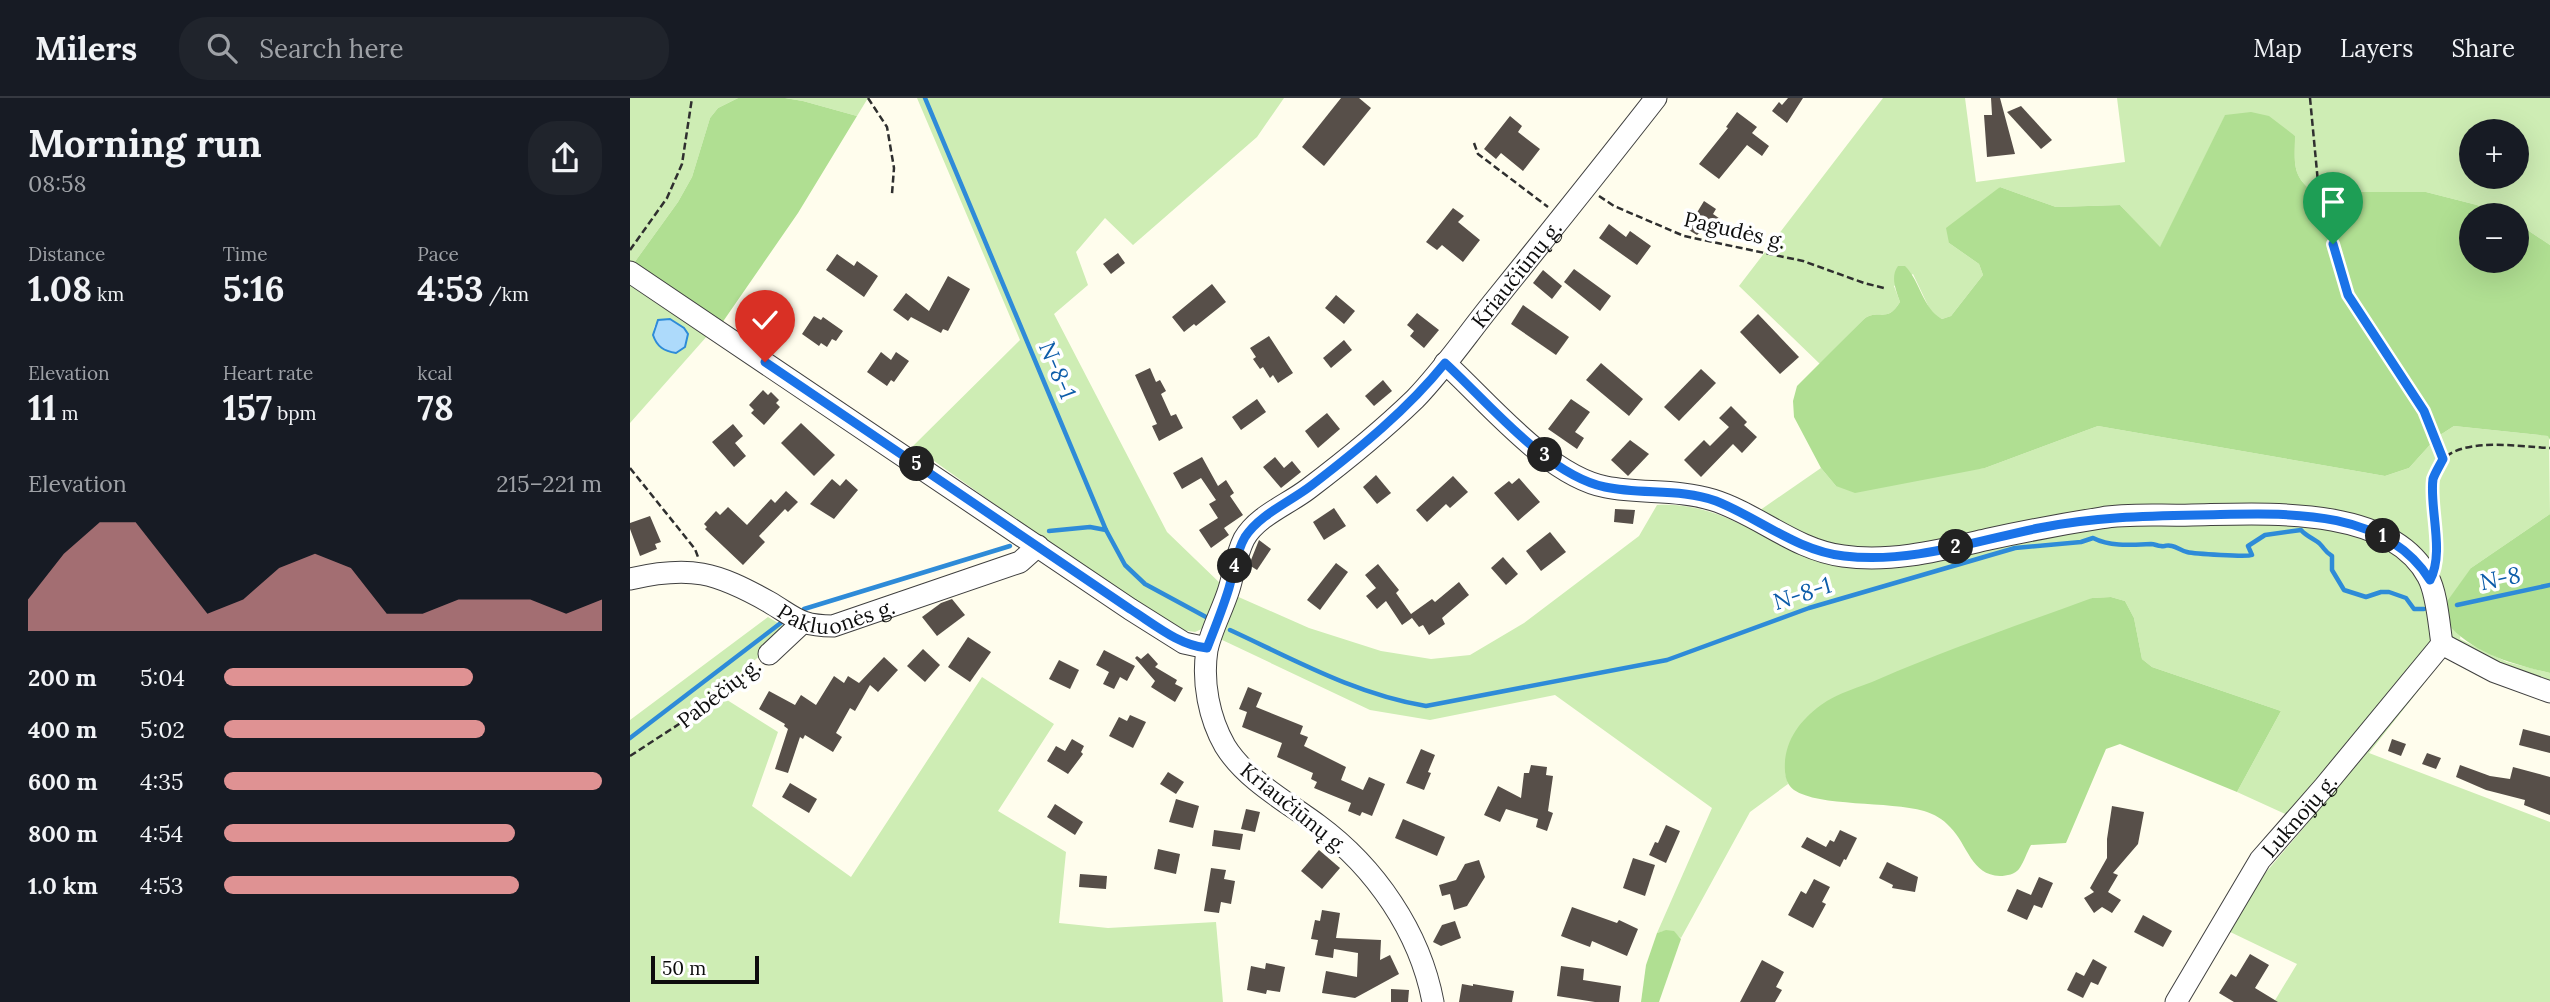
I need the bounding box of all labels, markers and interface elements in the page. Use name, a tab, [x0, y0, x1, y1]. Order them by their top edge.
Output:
search box	[179, 17, 669, 80]
text: Milers	[35, 27, 137, 69]
icon: search	[203, 29, 241, 67]
text: Search here	[259, 32, 404, 65]
text: Map	[2253, 33, 2302, 64]
text: Layers	[2340, 33, 2413, 64]
text: Share	[2451, 33, 2515, 64]
text: Morning run	[28, 119, 262, 167]
map controls	[2459, 119, 2529, 273]
button: +	[2459, 119, 2529, 189]
button: share	[528, 121, 602, 195]
text: 08:58	[28, 169, 86, 198]
pin	[2303, 172, 2363, 244]
icon: arrive	[2314, 183, 2352, 221]
button: −	[2459, 203, 2529, 273]
street label: Pagudės g.	[1682, 205, 1788, 255]
street label: Kriaučiūnų g.	[1465, 215, 1567, 333]
text: Distance	[28, 242, 105, 266]
text: Time	[223, 242, 267, 266]
text: Pace	[417, 242, 459, 266]
text: 1.08	[28, 266, 92, 311]
text: 5:16	[223, 266, 285, 311]
text: 4:53	[417, 266, 484, 311]
text: km	[92, 282, 124, 306]
text: /km	[484, 282, 529, 306]
pin	[735, 290, 795, 362]
icon: check	[746, 301, 784, 339]
water label: N-8-1	[1033, 337, 1083, 403]
text: Elevation	[28, 361, 110, 385]
text: Heart rate	[223, 361, 313, 385]
text: kcal	[417, 361, 452, 385]
text: 11	[28, 385, 56, 430]
text: 157	[223, 385, 272, 430]
text: 78	[417, 385, 454, 430]
text: m	[56, 401, 78, 425]
text: bpm	[272, 401, 317, 425]
pin: 3	[1528, 438, 1562, 472]
text: 3	[1539, 442, 1550, 466]
pin: 5	[900, 446, 934, 482]
text: 5	[911, 451, 922, 475]
text: Elevation	[28, 469, 127, 498]
text: 215–221 m	[496, 469, 602, 498]
pin: 1	[2366, 518, 2400, 554]
text: 1	[2379, 523, 2386, 547]
pin: 2	[1938, 530, 1974, 564]
text: 2	[1950, 534, 1961, 558]
pin: 4	[1218, 548, 1252, 584]
text: 4	[1229, 553, 1240, 577]
water label: N-8	[2477, 560, 2523, 596]
water label: N-8-1	[1769, 570, 1835, 616]
street label: Pakluonės g.	[773, 592, 898, 640]
street label: Pabėčių g.	[672, 652, 766, 734]
text: 200 m	[28, 663, 97, 692]
text: 5:04	[140, 663, 185, 692]
text: 400 m	[28, 715, 97, 744]
text: 5:02	[140, 715, 185, 744]
street label: Kriaučiūnų g.	[1235, 757, 1353, 859]
text: 600 m	[28, 767, 98, 796]
text: 4:35	[140, 767, 184, 796]
street label: Luknojų g.	[2255, 769, 2342, 863]
text: 800 m	[28, 819, 98, 848]
text: 4:54	[140, 819, 183, 848]
text: 1.0 km	[28, 871, 98, 900]
text: 4:53	[140, 871, 184, 900]
scale bar	[651, 953, 760, 985]
text: 50 m	[662, 956, 706, 980]

